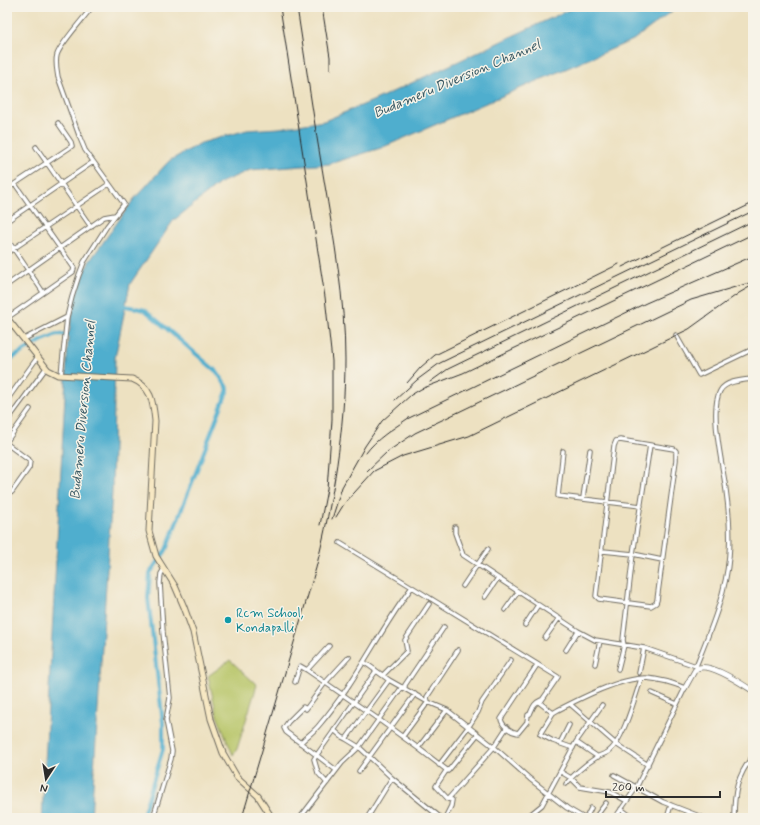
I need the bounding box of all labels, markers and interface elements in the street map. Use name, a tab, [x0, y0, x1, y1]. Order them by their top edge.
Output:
water label: Budameru Diversion Channel	[371, 35, 544, 122]
water label: Budameru Diversion Channel	[66, 318, 100, 500]
place label: Rcm School, Kondapalli	[236, 605, 304, 637]
marker: Rcm School, Kondapalli	[223, 615, 233, 625]
north arrow	[26, 759, 66, 799]
scale bar	[606, 773, 720, 799]
text: N	[39, 780, 49, 795]
text: 200 m	[612, 780, 645, 796]

